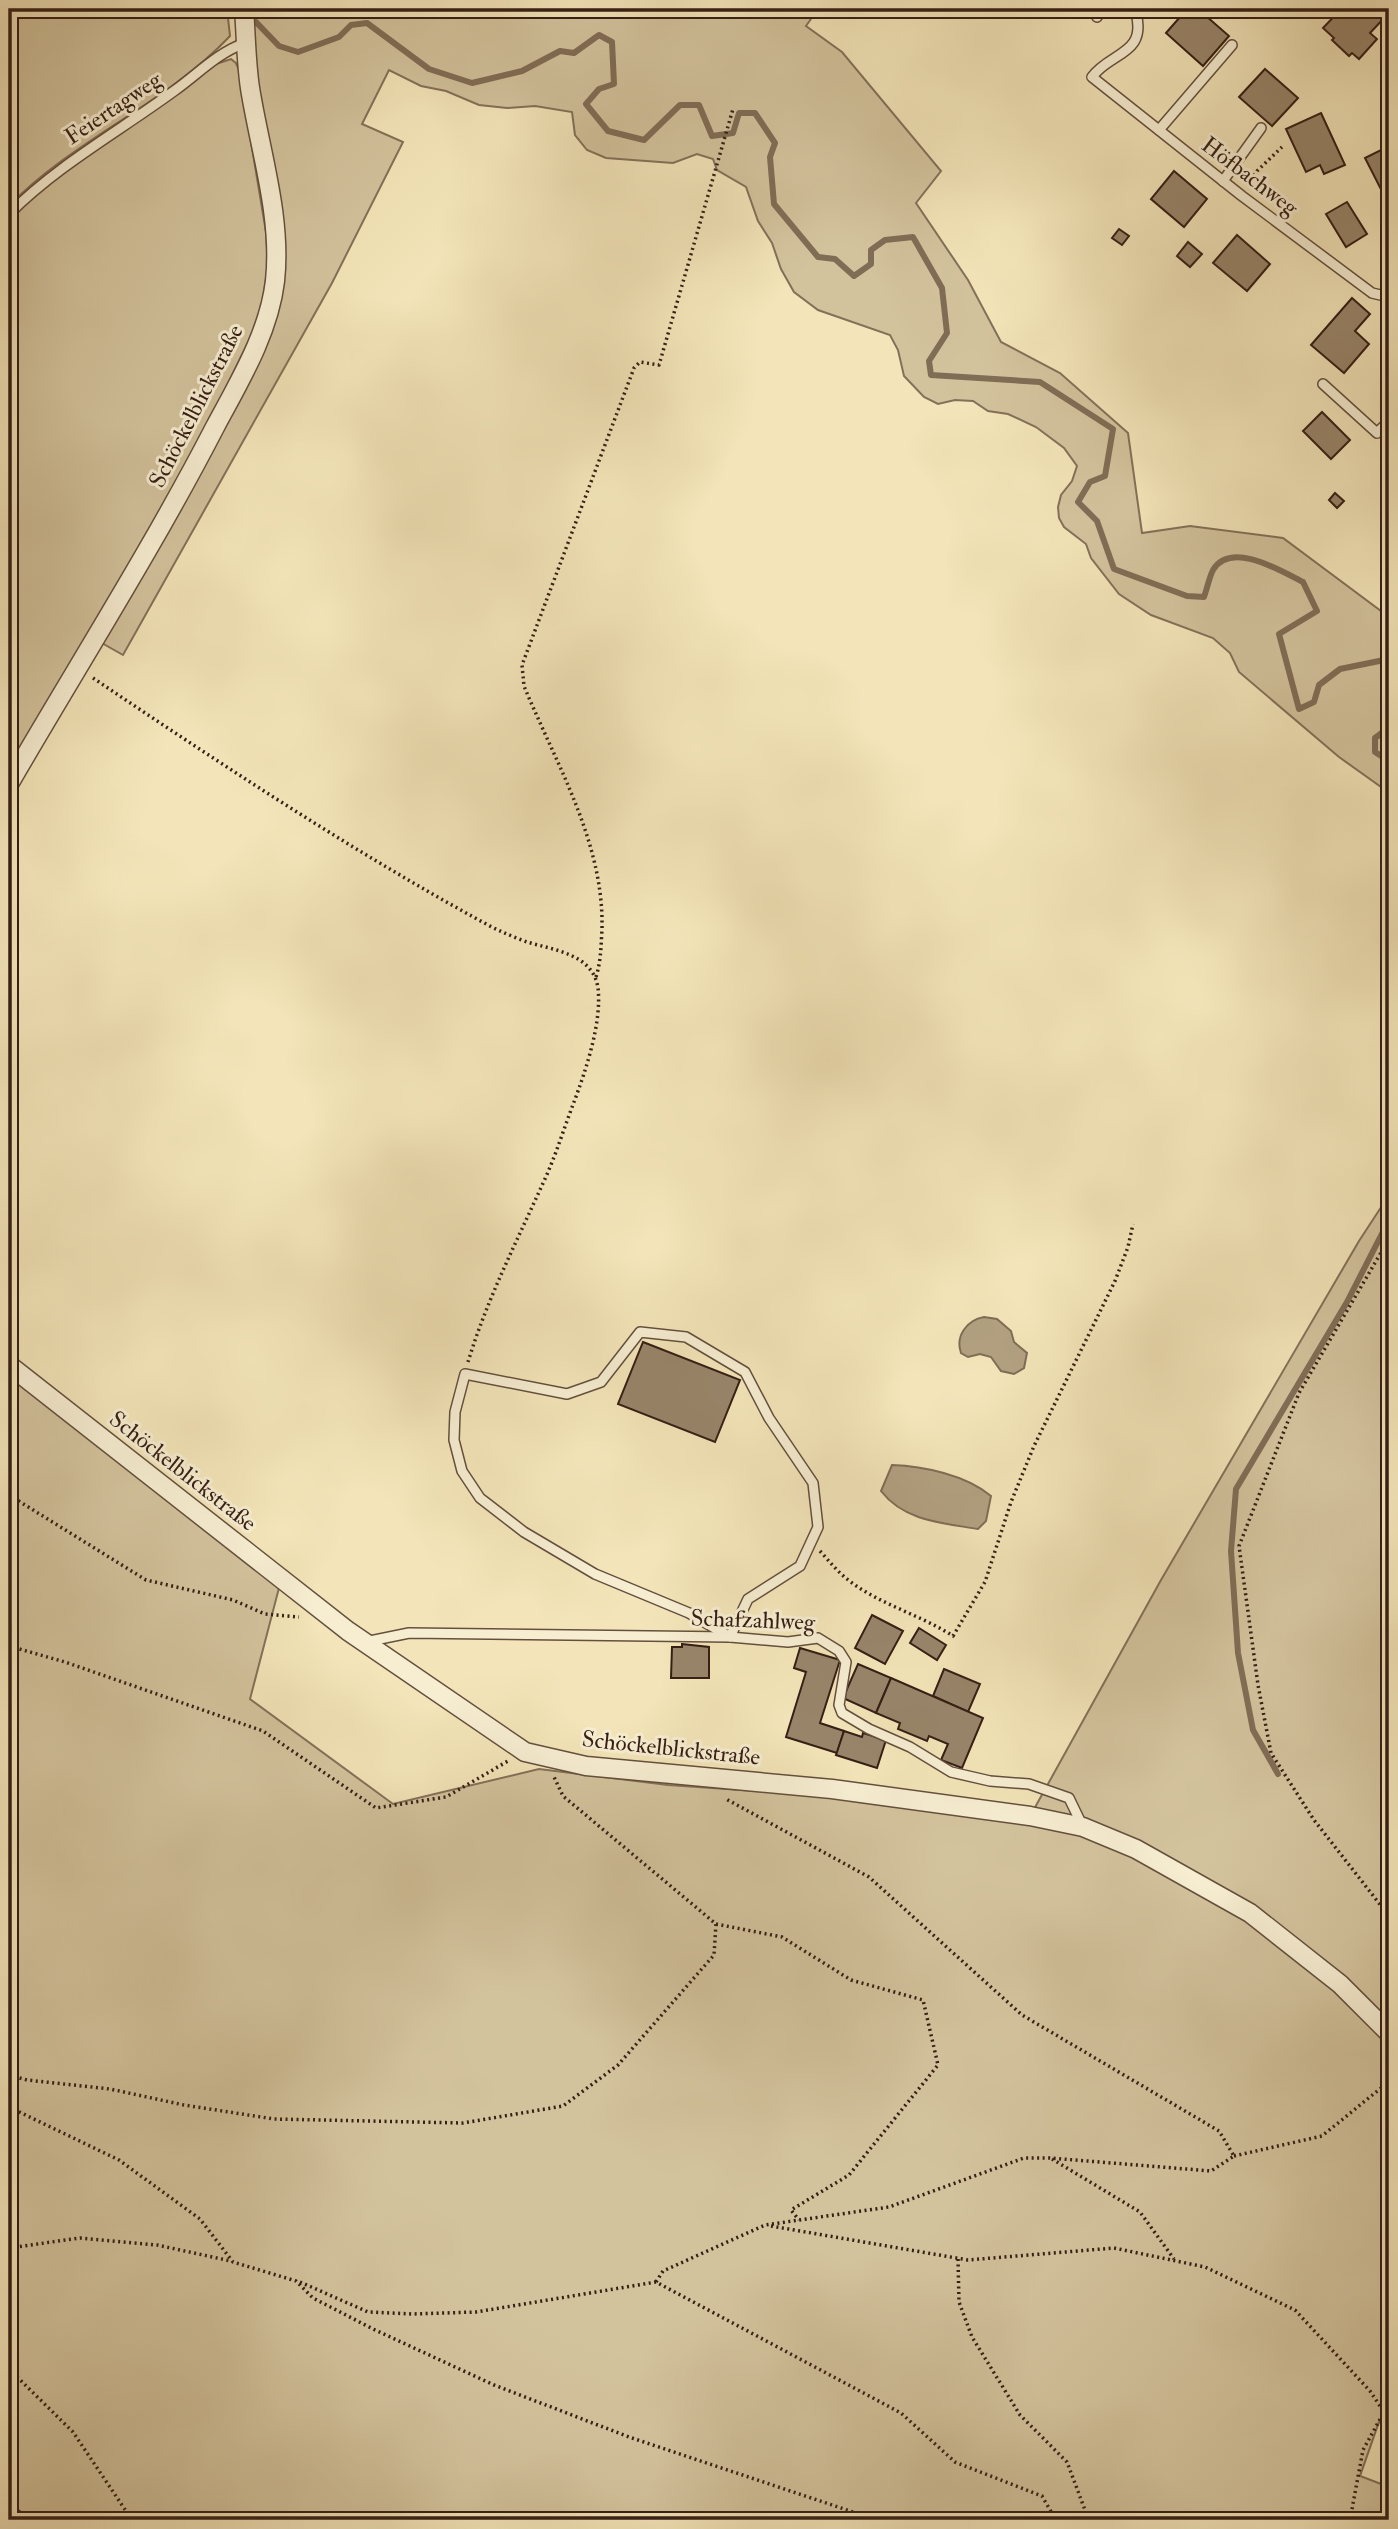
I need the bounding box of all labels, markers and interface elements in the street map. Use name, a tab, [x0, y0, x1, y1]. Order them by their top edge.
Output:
street label: Feiertagweg	[59, 65, 168, 151]
street label: Höfbachweg	[1196, 130, 1305, 222]
street label: Schöckelblickstraße	[142, 319, 250, 492]
street label: Schöckelblickstraße	[104, 1404, 263, 1538]
street label: Schafzahlweg	[690, 1603, 816, 1637]
street label: Schöckelblickstraße	[580, 1724, 762, 1772]

